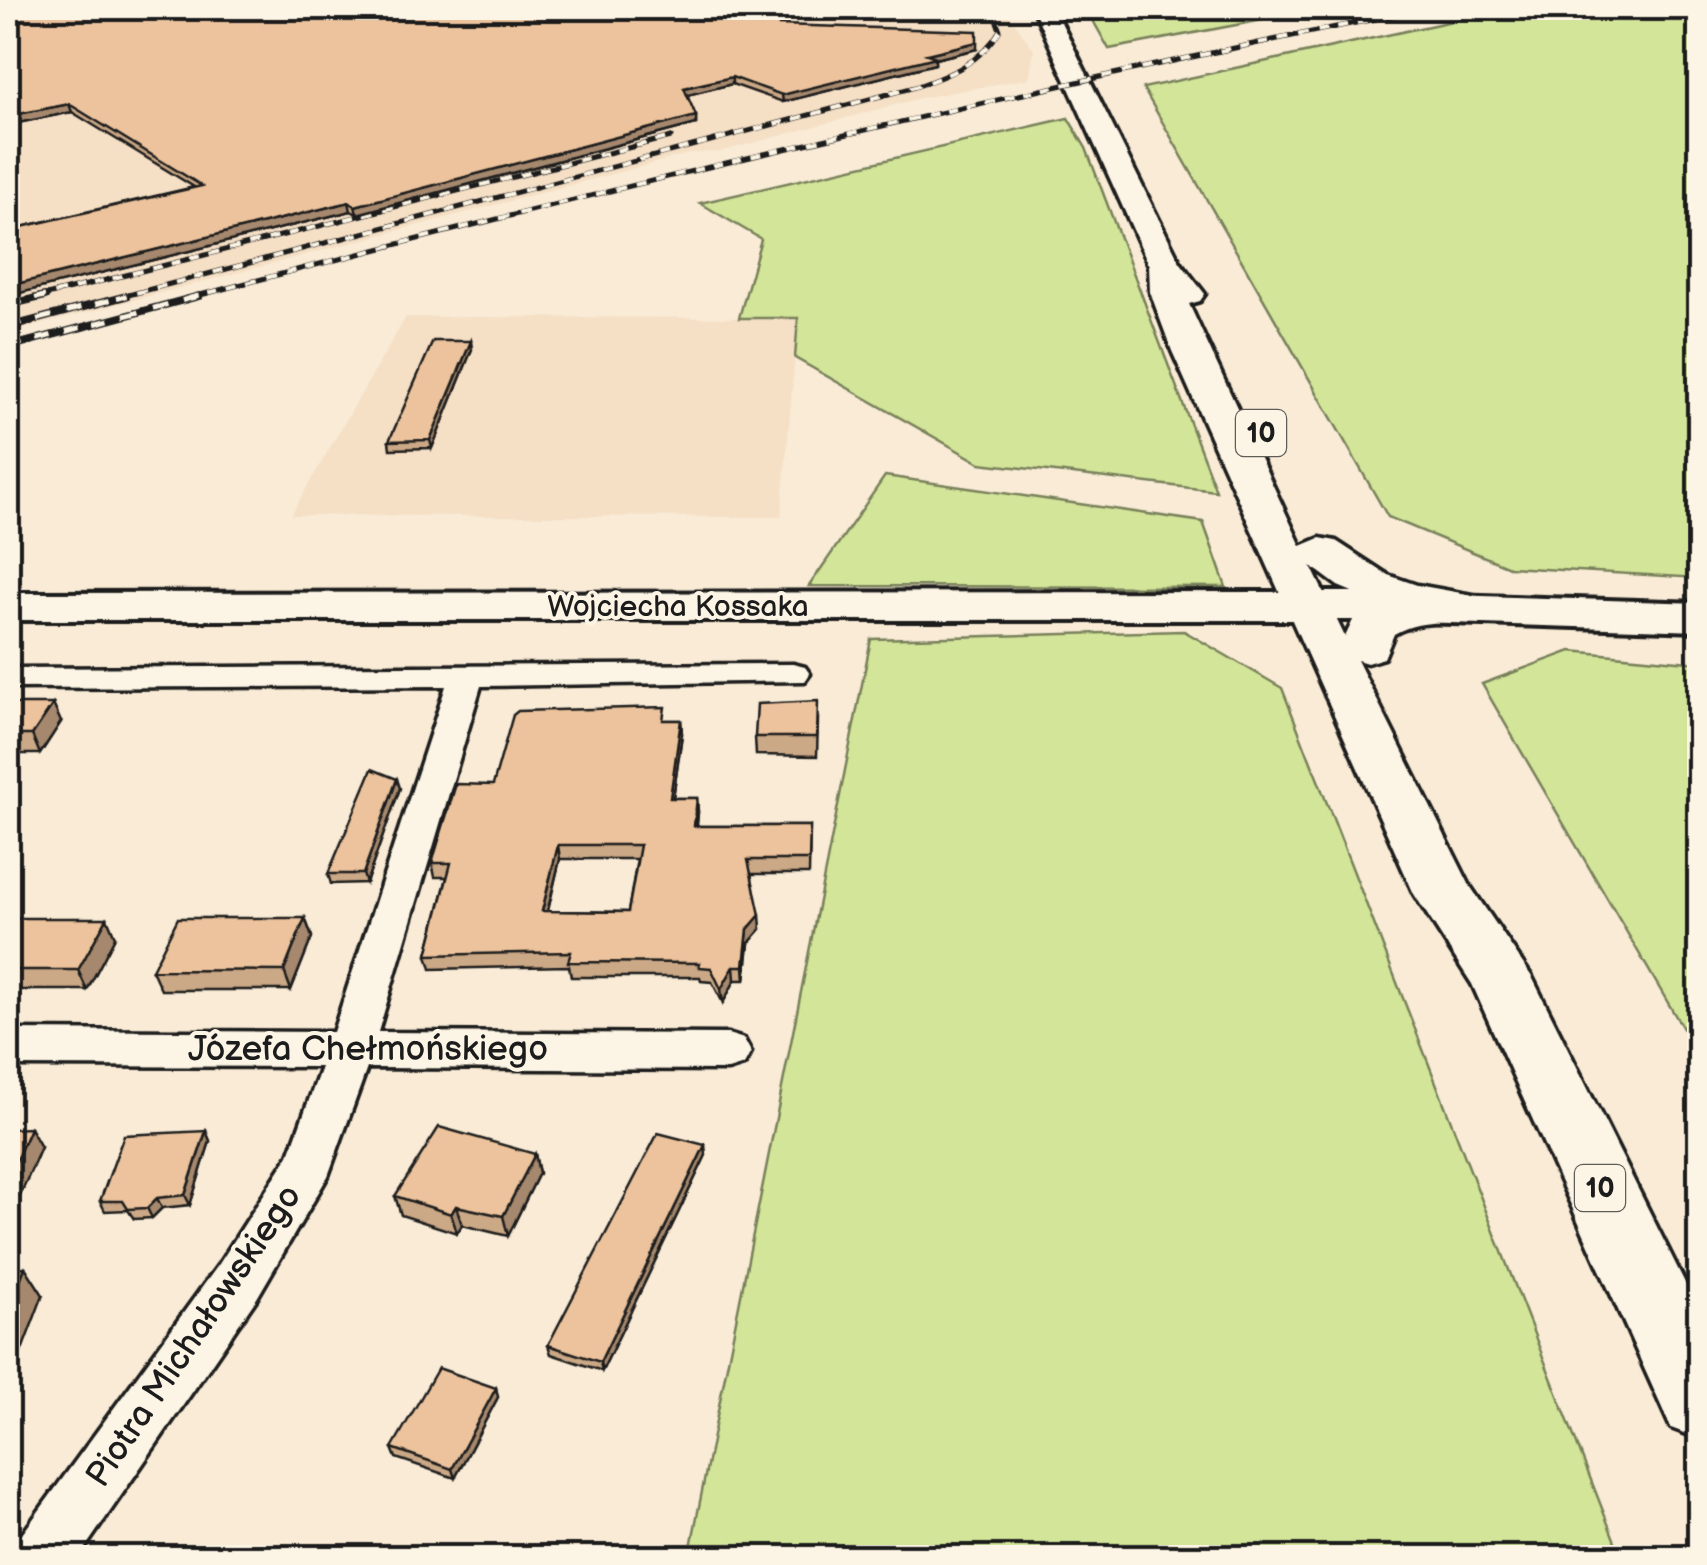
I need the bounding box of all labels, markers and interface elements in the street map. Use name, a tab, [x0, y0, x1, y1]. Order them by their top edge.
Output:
road number: 10	[1236, 410, 1286, 456]
street label: Wojciecha Kossaka	[547, 589, 809, 625]
street label: Józefa Chełmońskiego	[188, 1028, 548, 1071]
road number: 10	[1575, 1165, 1625, 1211]
street label: Piotra Michałowskiego	[77, 1177, 311, 1495]

